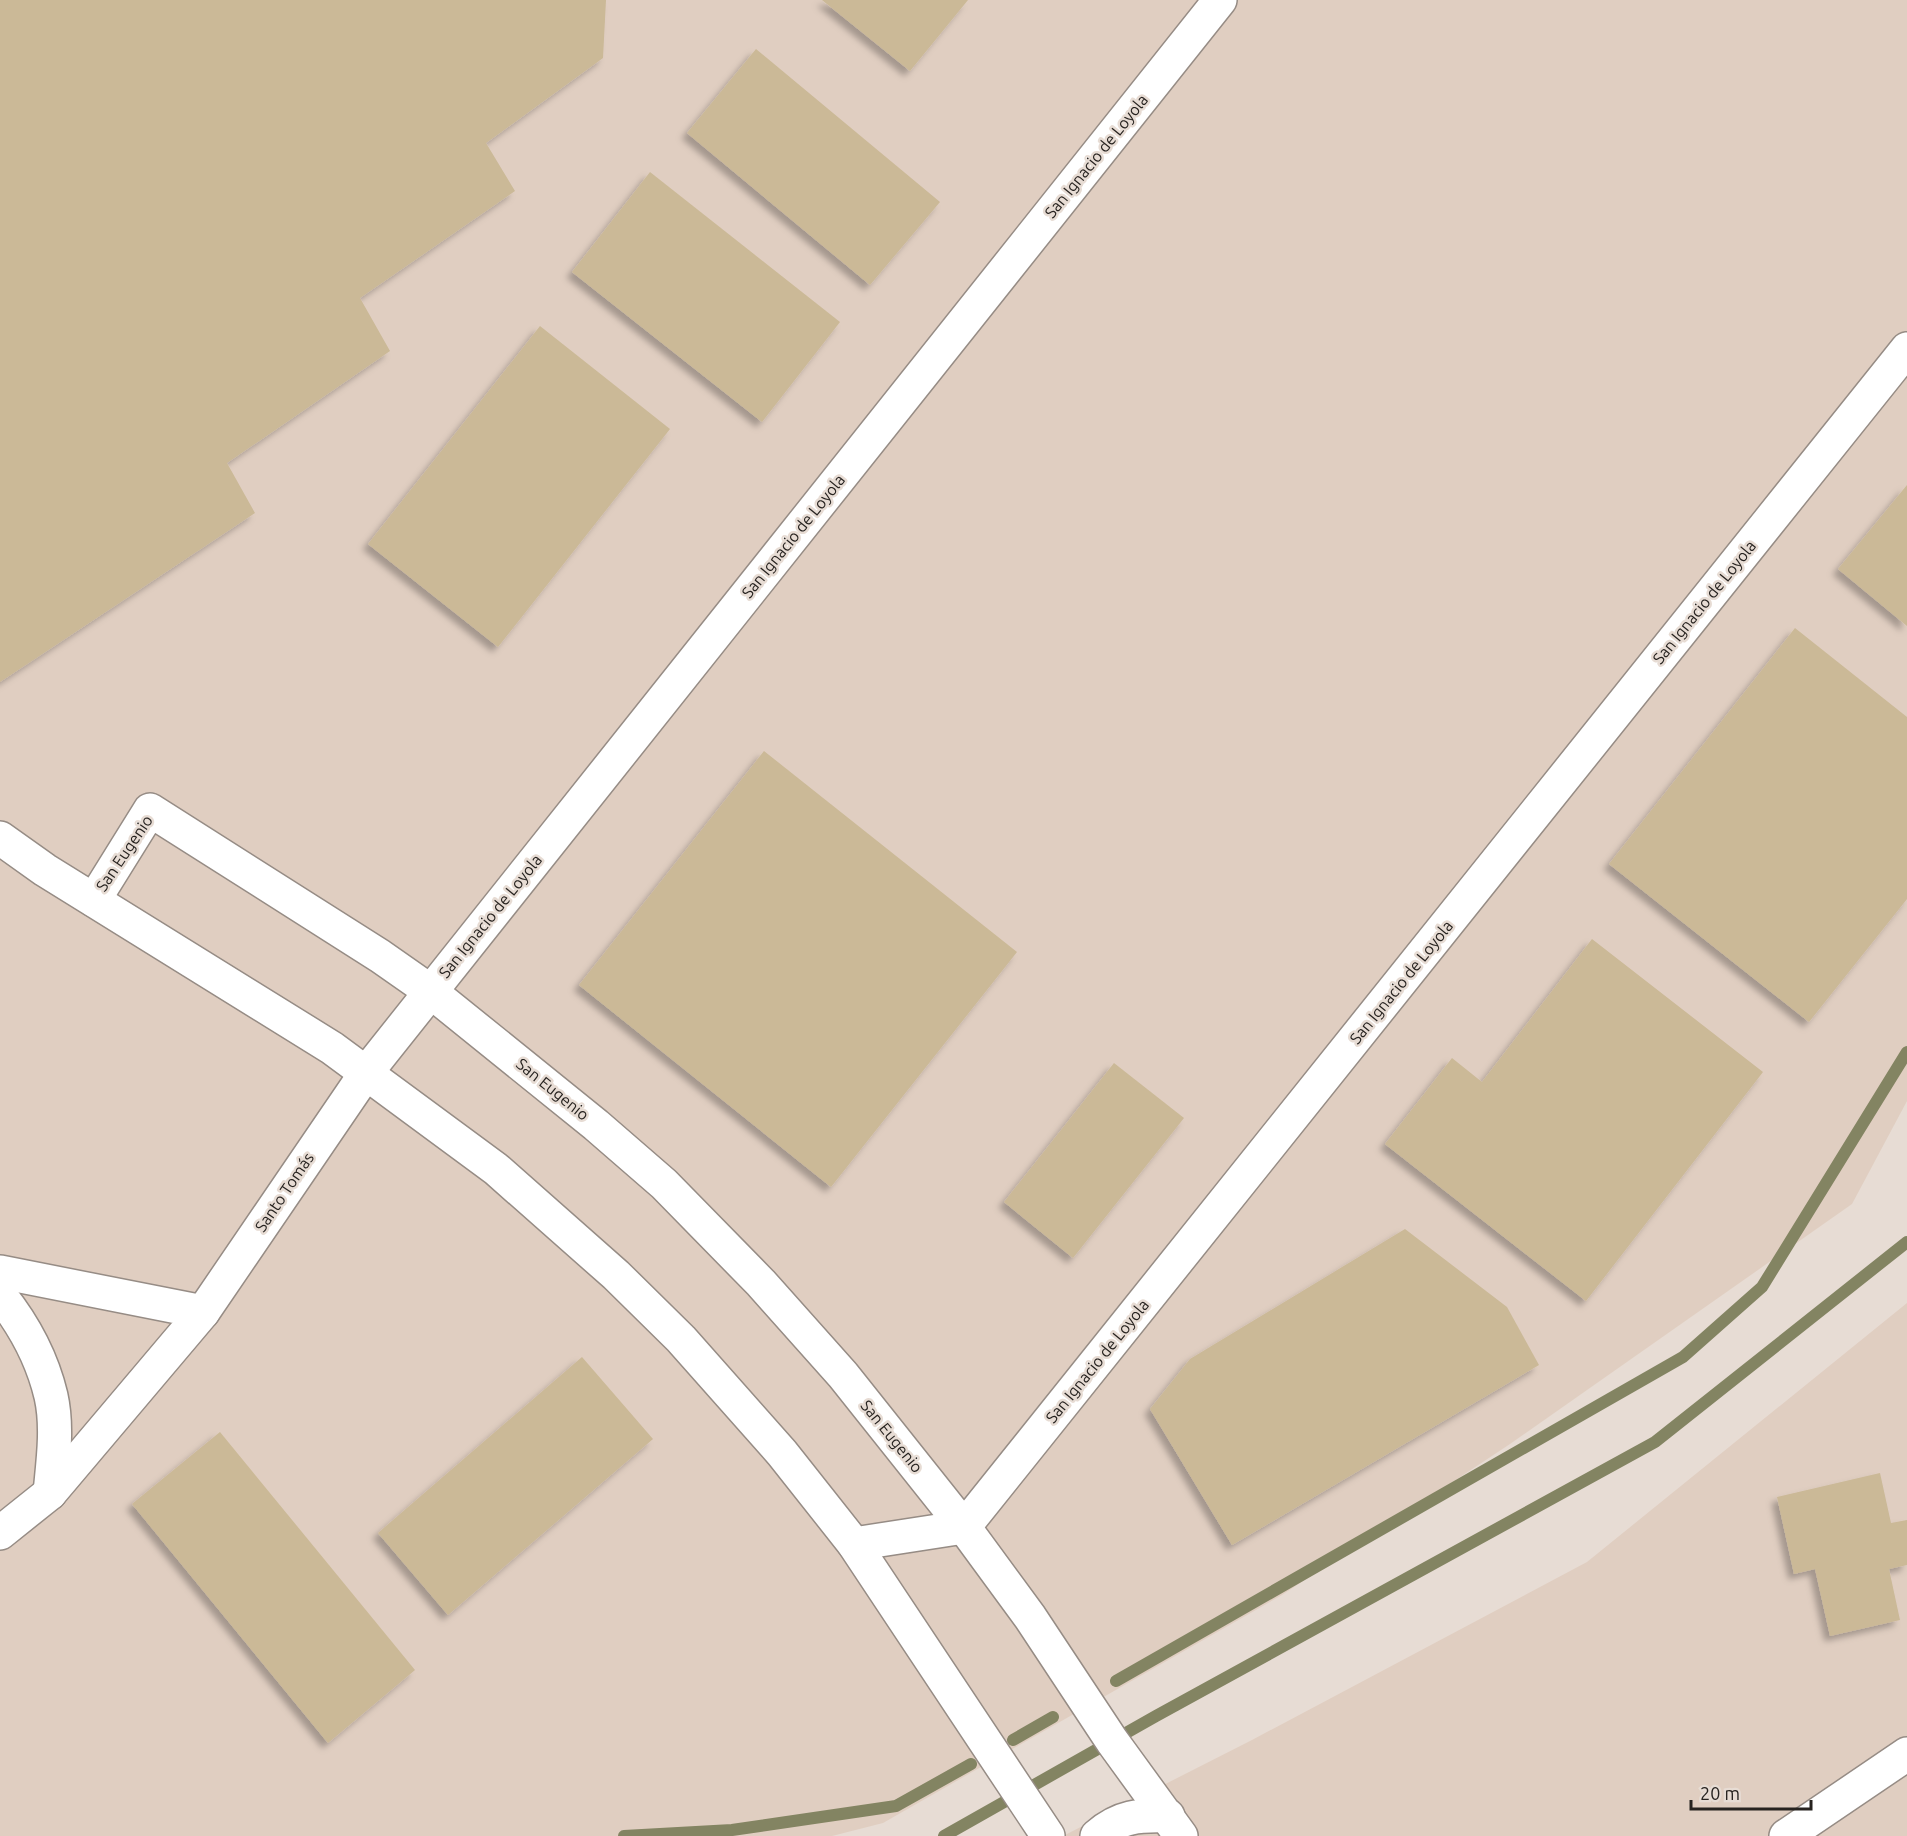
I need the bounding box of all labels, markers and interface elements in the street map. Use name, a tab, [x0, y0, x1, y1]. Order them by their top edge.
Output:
street label: San Ignacio de Loyola	[1041, 91, 1151, 221]
street label: San Ignacio de Loyola	[738, 471, 848, 601]
street label: San Ignacio de Loyola	[1649, 537, 1759, 667]
street label: San Eugenio	[92, 812, 156, 894]
street label: San Ignacio de Loyola	[435, 851, 545, 981]
street label: San Ignacio de Loyola	[1346, 917, 1456, 1047]
street label: San Eugenio	[513, 1054, 593, 1124]
street label: Santo Tomás	[251, 1149, 317, 1235]
street label: San Ignacio de Loyola	[1042, 1296, 1152, 1426]
street label: San Eugenio	[857, 1396, 927, 1476]
scale bar	[1691, 1773, 1811, 1811]
text: 20 m	[1700, 1783, 1740, 1803]

